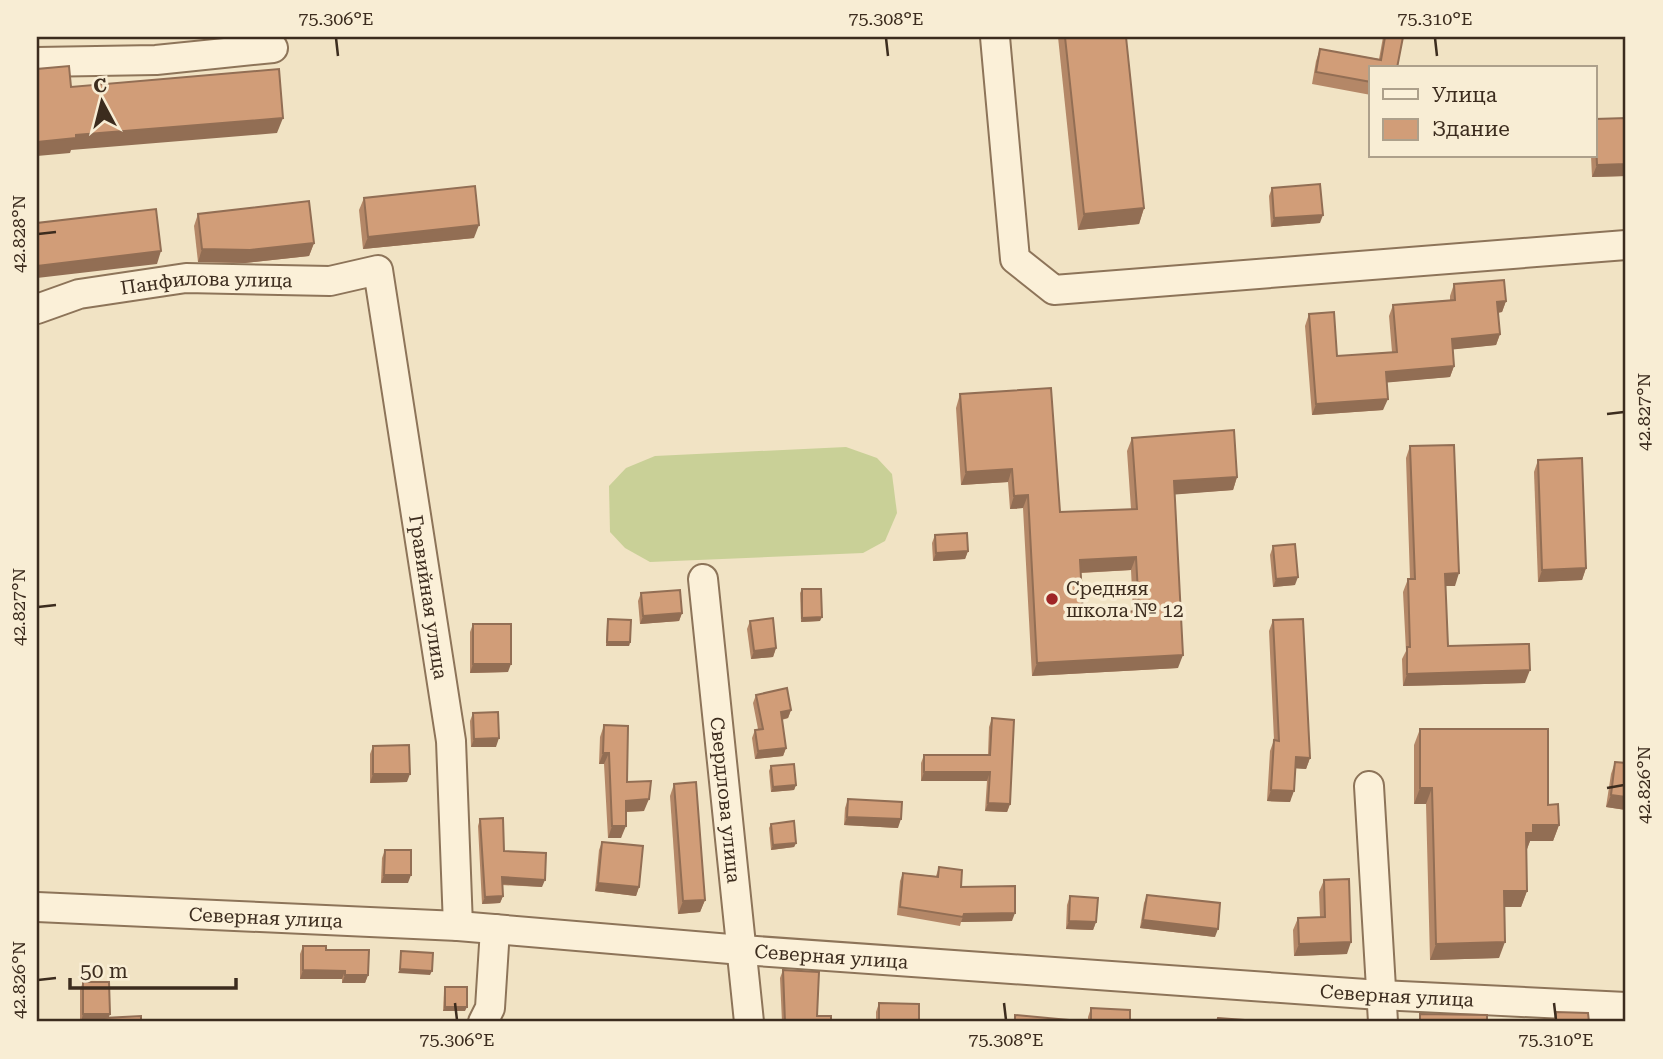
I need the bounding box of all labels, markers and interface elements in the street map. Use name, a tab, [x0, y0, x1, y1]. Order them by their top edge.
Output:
text: 75.306°E	[298, 8, 374, 29]
text: 75.308°E	[848, 8, 924, 29]
text: 75.310°E	[1397, 8, 1473, 29]
north arrow	[66, 66, 136, 136]
legend	[1369, 66, 1596, 158]
text: С	[92, 73, 108, 98]
text: Улица	[1432, 83, 1498, 107]
text: Здание	[1432, 117, 1510, 141]
text: 42.828°N	[8, 195, 29, 273]
street label: Панфилова улица	[119, 267, 293, 300]
text: 42.827°N	[1633, 373, 1654, 451]
street label: Гравийная улица	[404, 513, 452, 682]
text: 42.827°N	[8, 568, 29, 646]
place label: Средняя школа № 12	[1066, 577, 1184, 622]
marker: Средняя школа № 12	[1044, 591, 1060, 607]
street label: Свердлова улица	[705, 716, 746, 885]
text: 42.826°N	[1633, 746, 1654, 824]
street label: Северная улица	[188, 903, 344, 933]
street label: Северная улица	[754, 940, 910, 974]
text: 42.826°N	[8, 941, 29, 1019]
scale bar	[70, 947, 236, 991]
text: 50 m	[80, 959, 128, 983]
street label: Северная улица	[1319, 980, 1475, 1012]
text: 75.306°E	[419, 1029, 495, 1050]
text: 75.308°E	[968, 1029, 1044, 1050]
text: 75.310°E	[1518, 1029, 1594, 1050]

